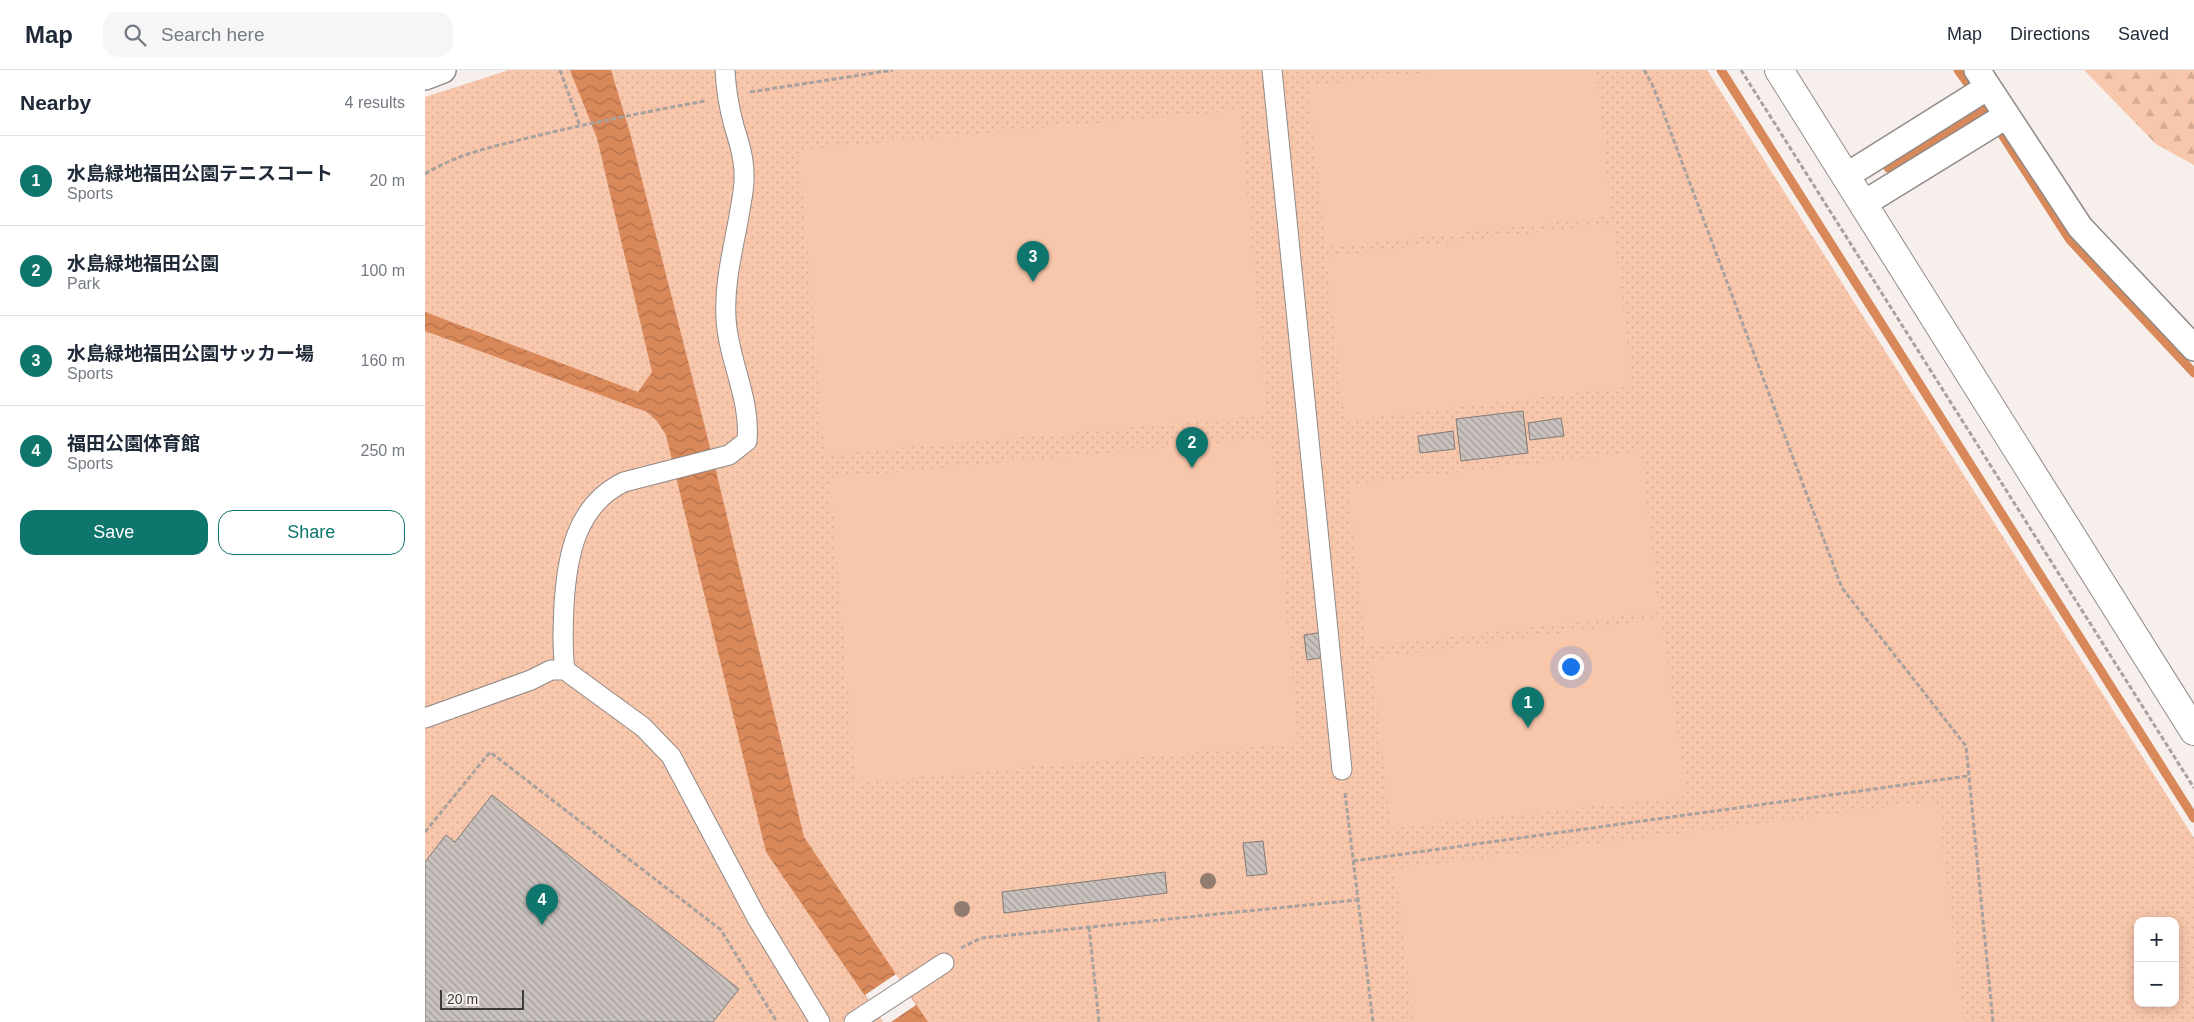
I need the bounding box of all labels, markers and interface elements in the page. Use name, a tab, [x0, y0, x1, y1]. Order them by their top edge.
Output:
search box	[103, 12, 453, 57]
text: Map	[25, 21, 73, 48]
icon: search	[121, 21, 149, 49]
text: Search here	[161, 24, 265, 45]
text: Map	[1947, 24, 1982, 44]
text: Directions	[2010, 24, 2090, 44]
text: Saved	[2118, 24, 2169, 44]
text: Nearby	[20, 91, 91, 114]
text: 4 results	[345, 94, 405, 111]
text: 水島緑地福田公園テニスコート	[67, 163, 333, 184]
text: 1	[32, 172, 40, 189]
text: 20 m	[369, 172, 405, 189]
text: Sports	[67, 185, 113, 202]
pin: 3	[1017, 241, 1049, 282]
text: 水島緑地福田公園	[67, 253, 219, 274]
text: 2	[32, 262, 40, 279]
text: 100 m	[361, 262, 405, 279]
text: Park	[67, 275, 100, 292]
text: 水島緑地福田公園サッカー場	[67, 343, 314, 364]
text: 3	[32, 352, 40, 369]
text: 160 m	[361, 352, 405, 369]
text: Sports	[67, 365, 113, 382]
pin: 2	[1176, 427, 1208, 468]
text: 福田公園体育館	[67, 433, 200, 454]
text: 4	[32, 442, 40, 459]
text: 250 m	[361, 442, 405, 459]
text: Sports	[67, 455, 113, 472]
button: Save	[20, 510, 208, 555]
button: Share	[218, 510, 405, 555]
your location	[1558, 654, 1584, 680]
pin: 1	[1512, 687, 1544, 728]
pin: 4	[526, 884, 558, 925]
map controls	[2134, 917, 2179, 1007]
button: +	[2134, 917, 2179, 962]
button: −	[2134, 962, 2179, 1007]
scale bar	[440, 987, 524, 1010]
text: 20 m	[447, 991, 478, 1007]

